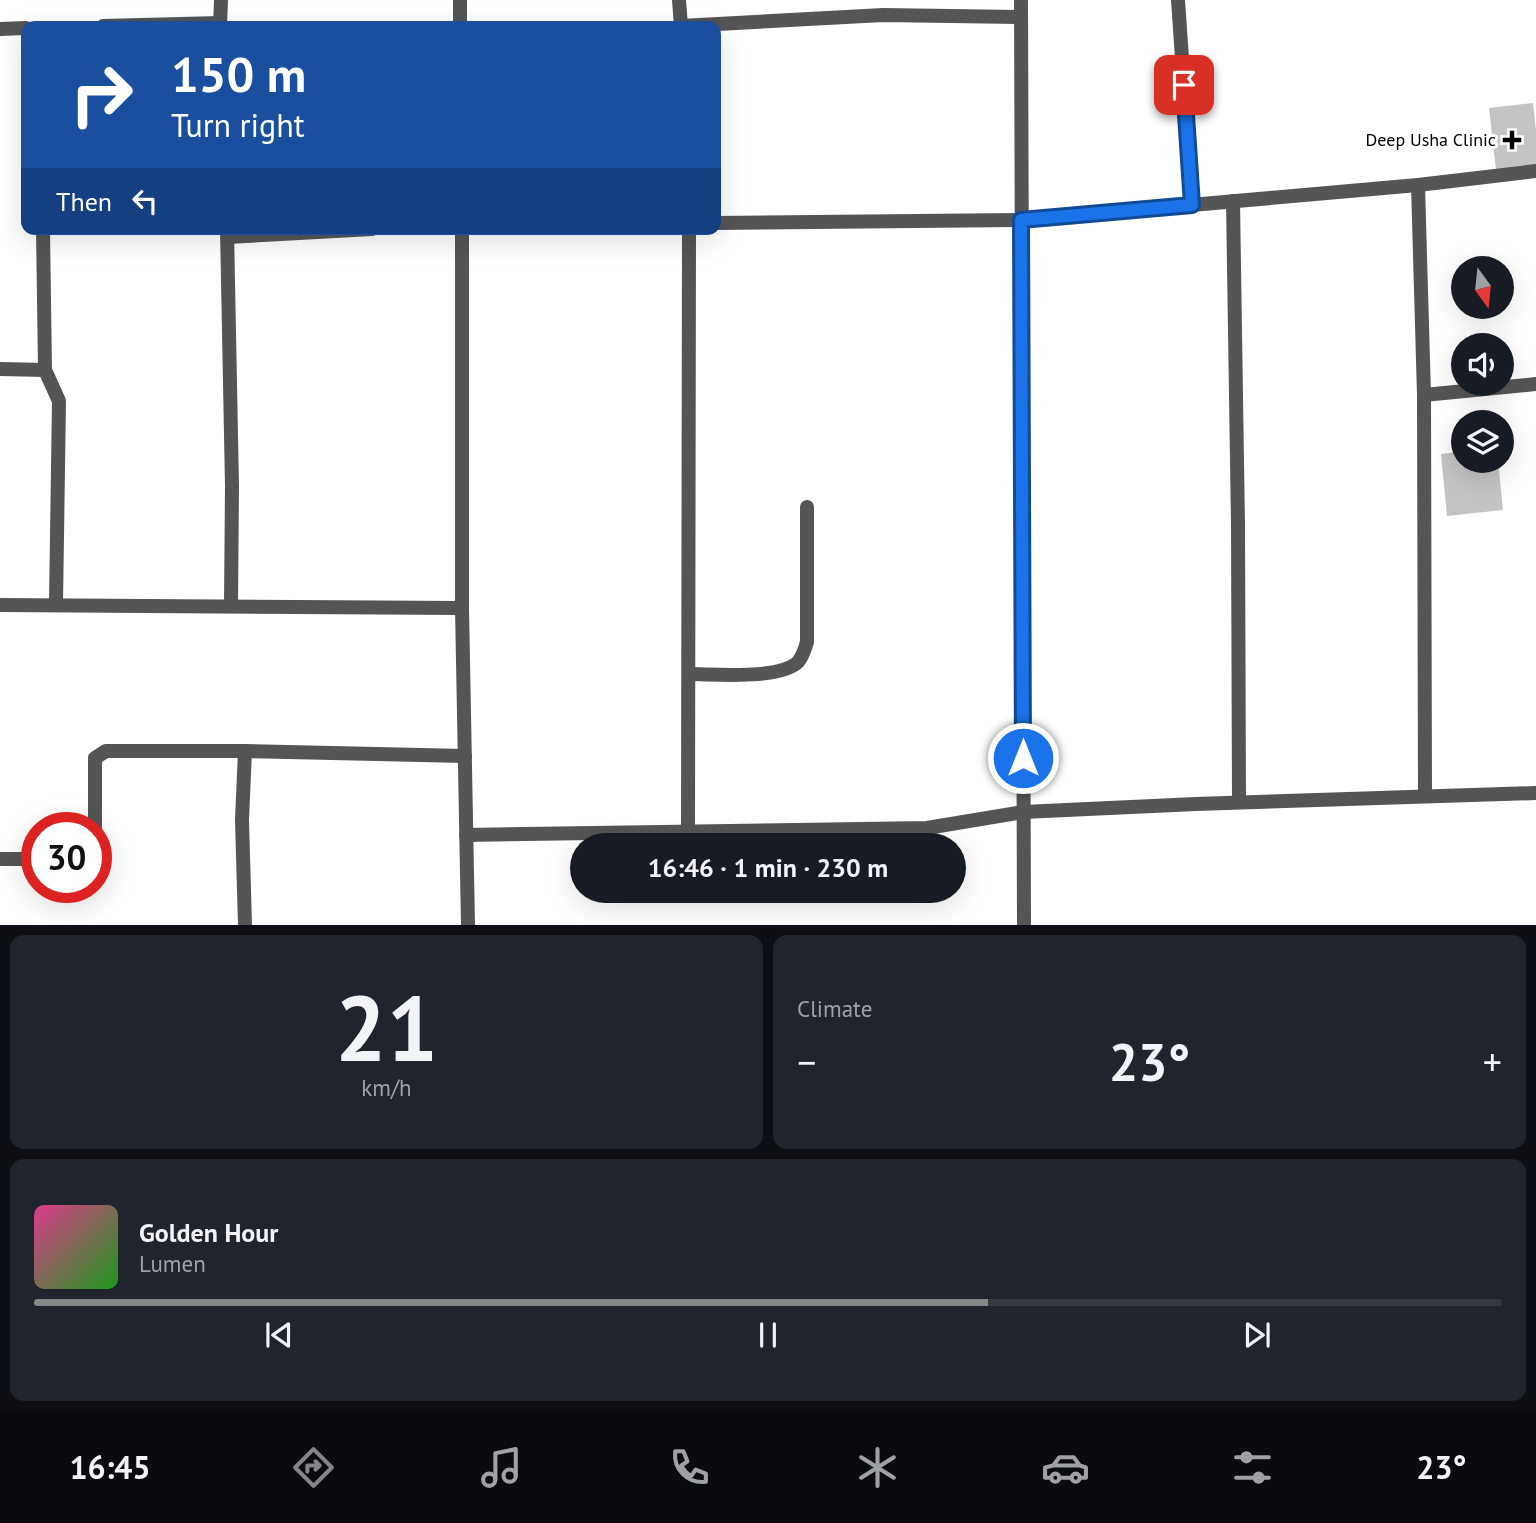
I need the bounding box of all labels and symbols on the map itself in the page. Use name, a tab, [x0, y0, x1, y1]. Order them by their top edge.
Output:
pin	[1154, 55, 1214, 115]
place label: Deep Usha Clinic	[1366, 128, 1496, 151]
marker: Deep Usha Clinic	[1502, 130, 1522, 150]
north arrow	[1451, 256, 1514, 318]
position arrow	[986, 721, 1060, 795]
speed limit sign: 30	[21, 812, 112, 903]

